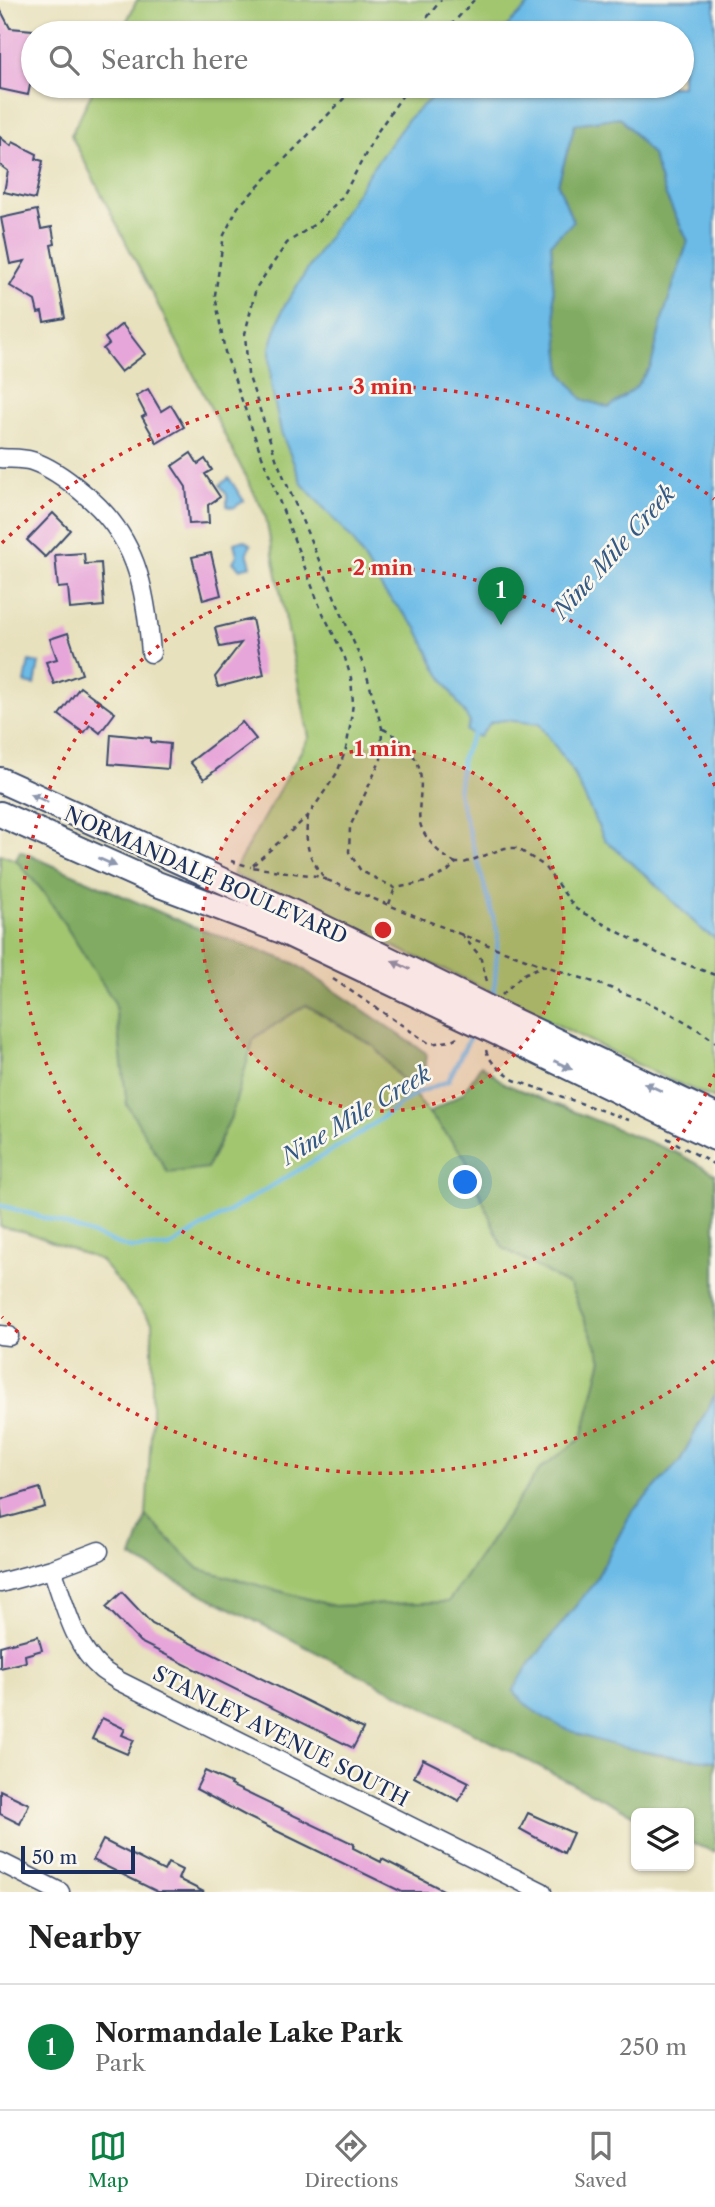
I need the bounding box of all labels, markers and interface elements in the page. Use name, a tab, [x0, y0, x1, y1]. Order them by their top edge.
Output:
search box	[21, 21, 694, 98]
icon: search	[45, 41, 83, 79]
text: Search here	[101, 44, 248, 76]
text: 3 min	[353, 374, 414, 399]
water label: Nine Mile Creek	[546, 480, 681, 626]
text: 2 min	[353, 555, 414, 580]
pin: 1	[478, 567, 524, 625]
text: 1 min	[354, 736, 412, 761]
one-way arrow	[29, 793, 49, 804]
street label: NORMANDALE BOULEVARD	[60, 801, 352, 949]
one-way arrow	[97, 856, 117, 868]
centre of rings	[371, 918, 395, 942]
one-way arrow	[391, 960, 411, 971]
water label: Nine Mile Creek	[275, 1059, 436, 1172]
one-way arrow	[553, 1059, 573, 1070]
one-way arrow	[643, 1081, 663, 1093]
your location	[448, 1165, 482, 1199]
street label: STANLEY AVENUE SOUTH	[149, 1660, 413, 1812]
map controls	[631, 1808, 694, 1871]
button: layers	[631, 1808, 694, 1871]
scale bar	[21, 1843, 135, 1875]
text: 50 m	[32, 1846, 77, 1869]
text: Nearby	[28, 1919, 141, 1956]
text: Normandale Lake Park	[95, 2017, 402, 2049]
text: 1	[46, 2033, 56, 2061]
text: 250 m	[619, 2033, 687, 2061]
text: Park	[95, 2049, 145, 2077]
tab: Map	[88, 2127, 129, 2192]
tab: Directions	[305, 2127, 398, 2192]
tab: Saved	[574, 2127, 627, 2192]

